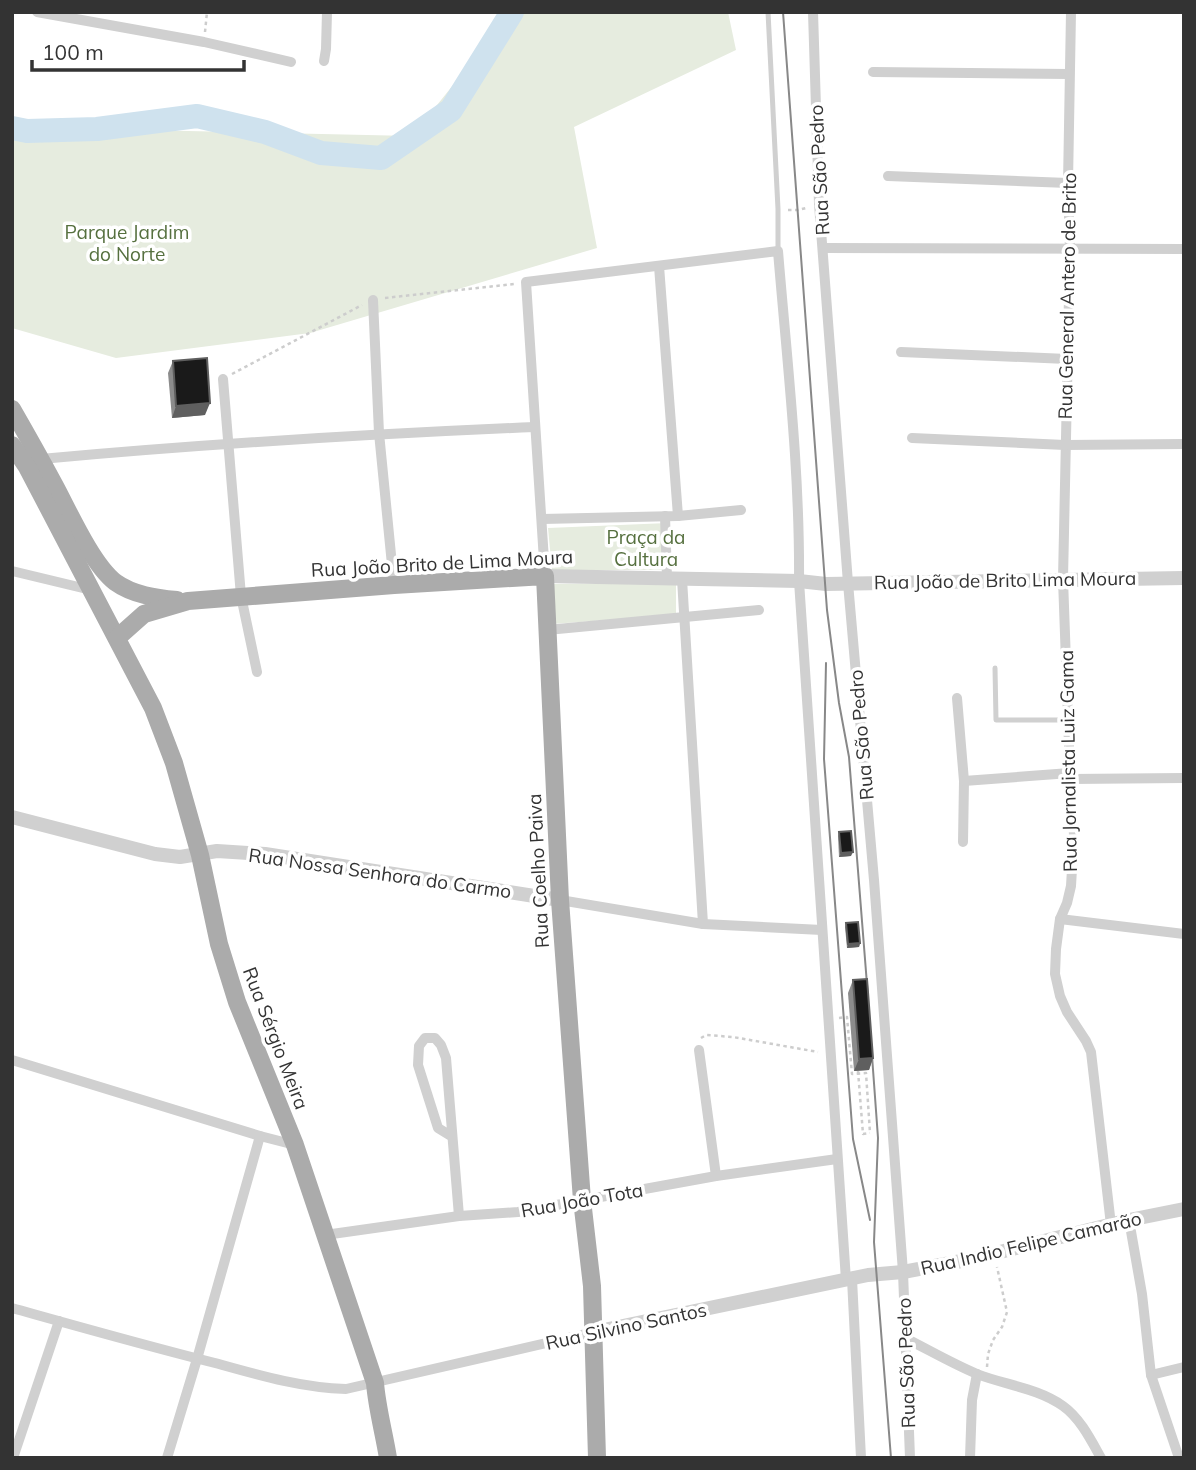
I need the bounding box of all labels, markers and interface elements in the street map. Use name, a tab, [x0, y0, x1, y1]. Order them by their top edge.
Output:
scale bar	[32, 28, 243, 72]
text: 100 m	[42, 39, 104, 65]
street label: Rua São Pedro	[804, 104, 834, 236]
street label: Rua General Antero de Brito	[1053, 172, 1081, 420]
park label: Parque Jardim do Norte	[65, 220, 189, 266]
park label: Praça da Cultura	[607, 525, 685, 571]
street label: Rua João Brito de Lima Moura	[310, 544, 574, 582]
street label: Rua João de Brito Lima Moura	[874, 566, 1136, 594]
street label: Rua Jornalista Luiz Gama	[1054, 650, 1082, 872]
street label: Rua São Pedro	[843, 669, 879, 801]
street label: Rua Coelho Paiva	[522, 793, 554, 949]
street label: Rua Nossa Senhora do Carmo	[247, 843, 513, 903]
street label: Rua Sérgio Meira	[238, 963, 314, 1113]
street label: Rua João Tota	[519, 1177, 645, 1223]
street label: Rua Indio Felipe Camarão	[918, 1206, 1144, 1280]
street label: Rua Silvino Santos	[543, 1297, 709, 1355]
street label: Rua São Pedro	[892, 1297, 920, 1429]

